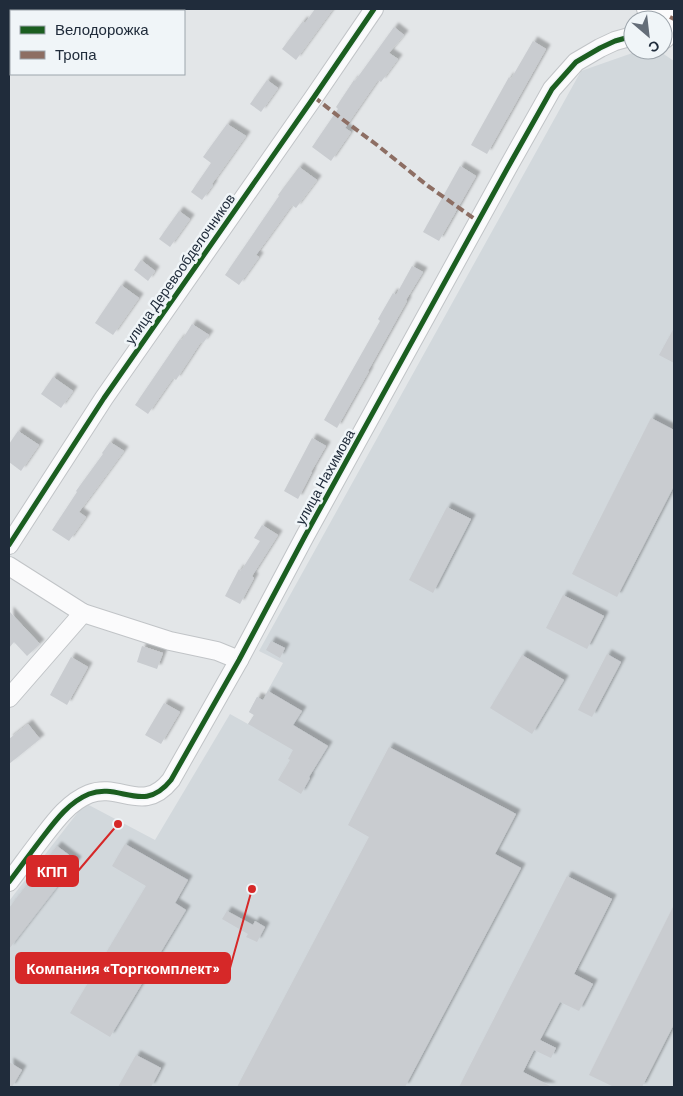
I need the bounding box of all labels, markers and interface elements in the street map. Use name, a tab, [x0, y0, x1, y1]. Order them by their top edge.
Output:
legend	[10, 10, 185, 75]
north arrow	[623, 10, 673, 60]
text: Велодорожка	[55, 20, 149, 38]
text: С	[646, 37, 663, 57]
text: Тропа	[55, 45, 97, 63]
street label: улица Деревообделочников	[121, 190, 238, 347]
street label: улица Нахимова	[291, 426, 358, 527]
callout: КПП	[27, 856, 78, 886]
text: КПП	[37, 862, 67, 880]
callout: Компания «Торгкомплект»	[16, 953, 230, 983]
text: Компания «Торгкомплект»	[26, 959, 220, 977]

